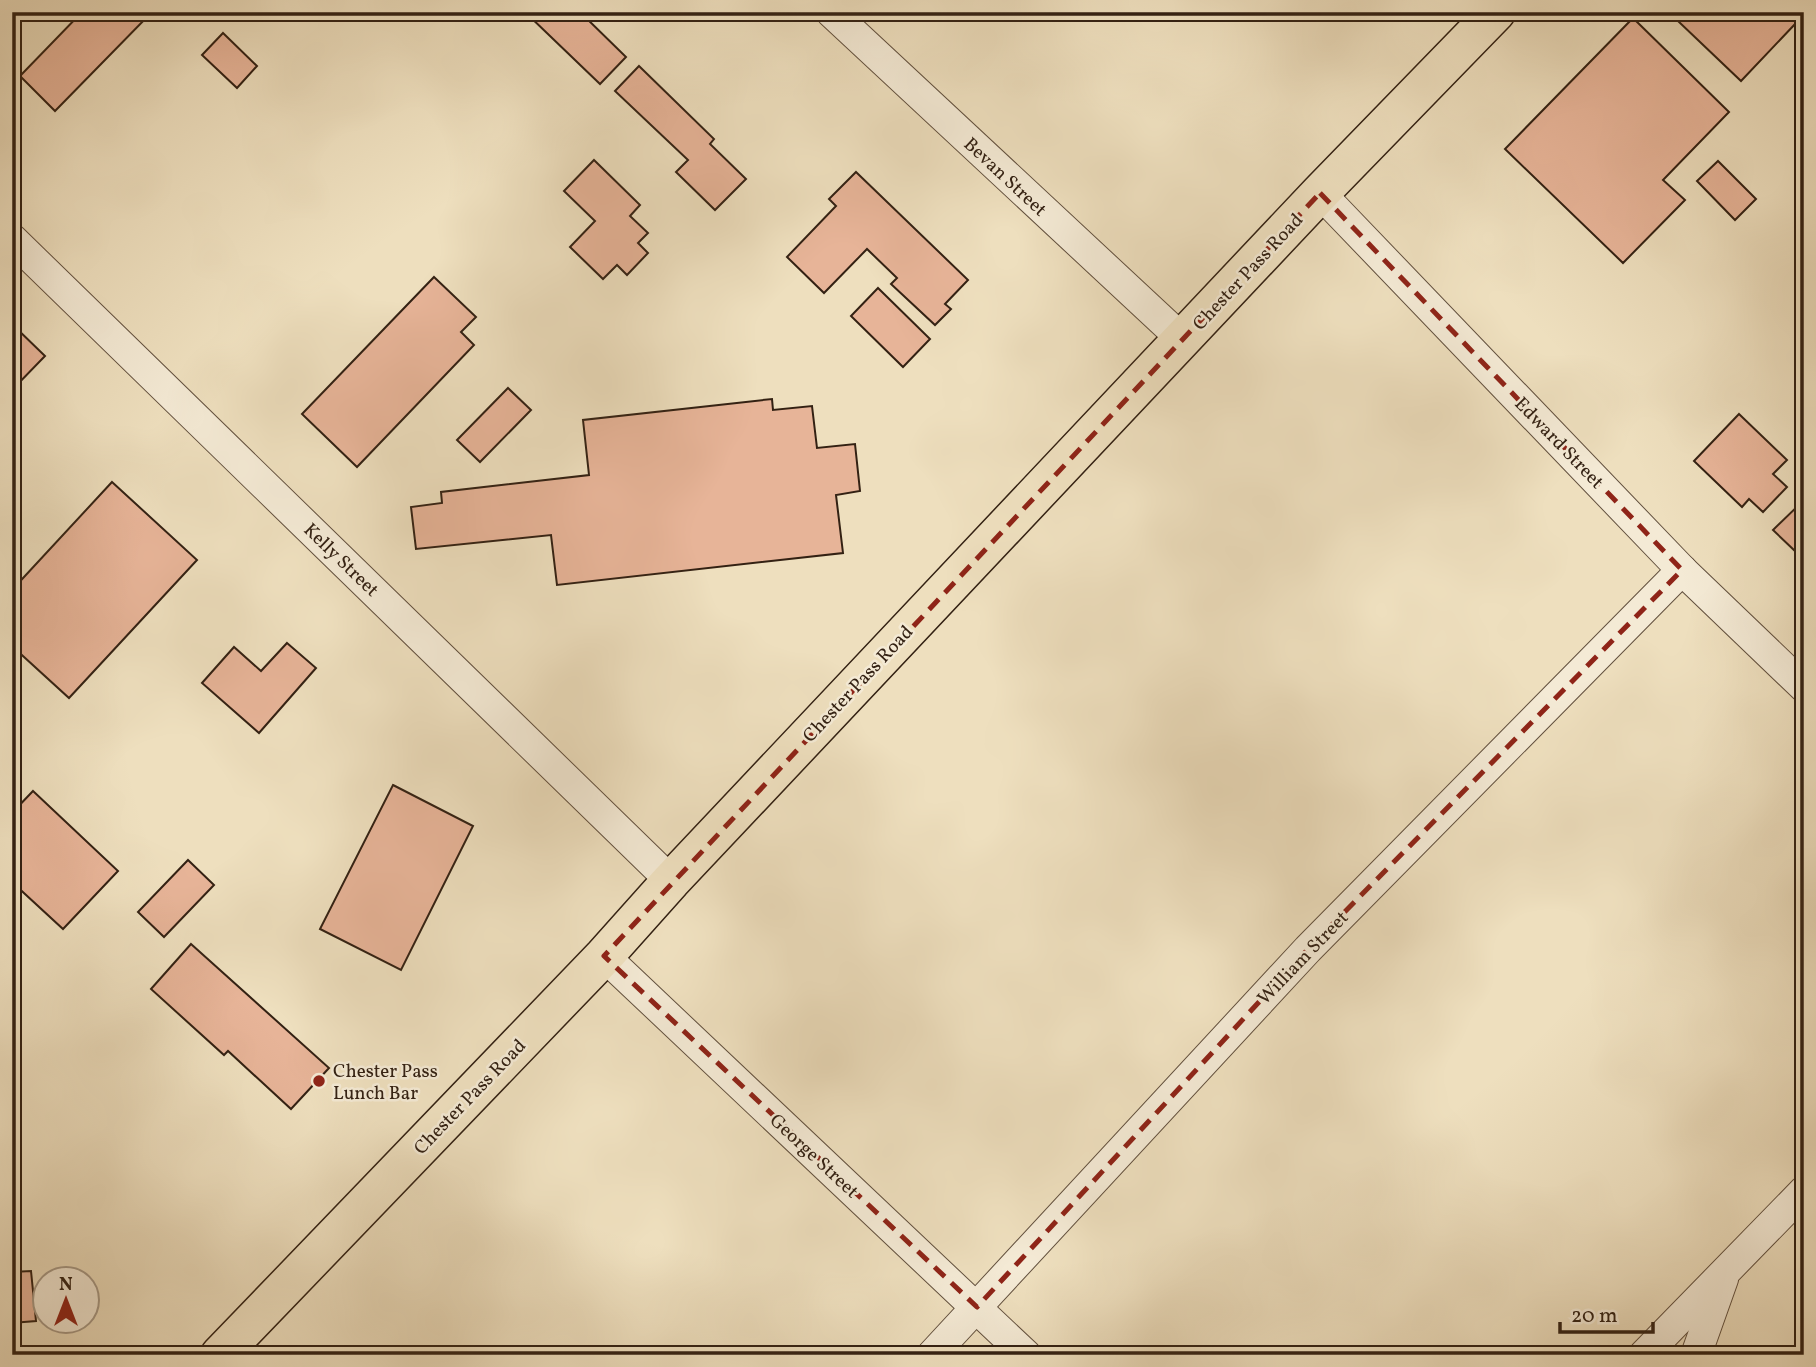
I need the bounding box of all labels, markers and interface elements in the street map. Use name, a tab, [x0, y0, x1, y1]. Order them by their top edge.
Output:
street label: Bevan Street	[957, 132, 1052, 223]
street label: Chester Pass Road	[1187, 208, 1310, 337]
street label: Edward Street	[1508, 392, 1609, 495]
street label: Kelly Street	[297, 518, 384, 603]
street label: Chester Pass Road	[797, 620, 920, 749]
street label: William Street	[1252, 906, 1355, 1011]
street label: Chester Pass Road	[408, 1034, 532, 1161]
place label: Chester Pass Lunch Bar	[333, 1059, 438, 1107]
marker: Chester Pass Lunch Bar	[311, 1073, 327, 1089]
street label: George Street	[763, 1108, 864, 1205]
north arrow	[32, 1266, 102, 1336]
text: N	[59, 1272, 73, 1298]
scale bar	[1560, 1290, 1653, 1334]
text: 20 m	[1571, 1302, 1617, 1331]

